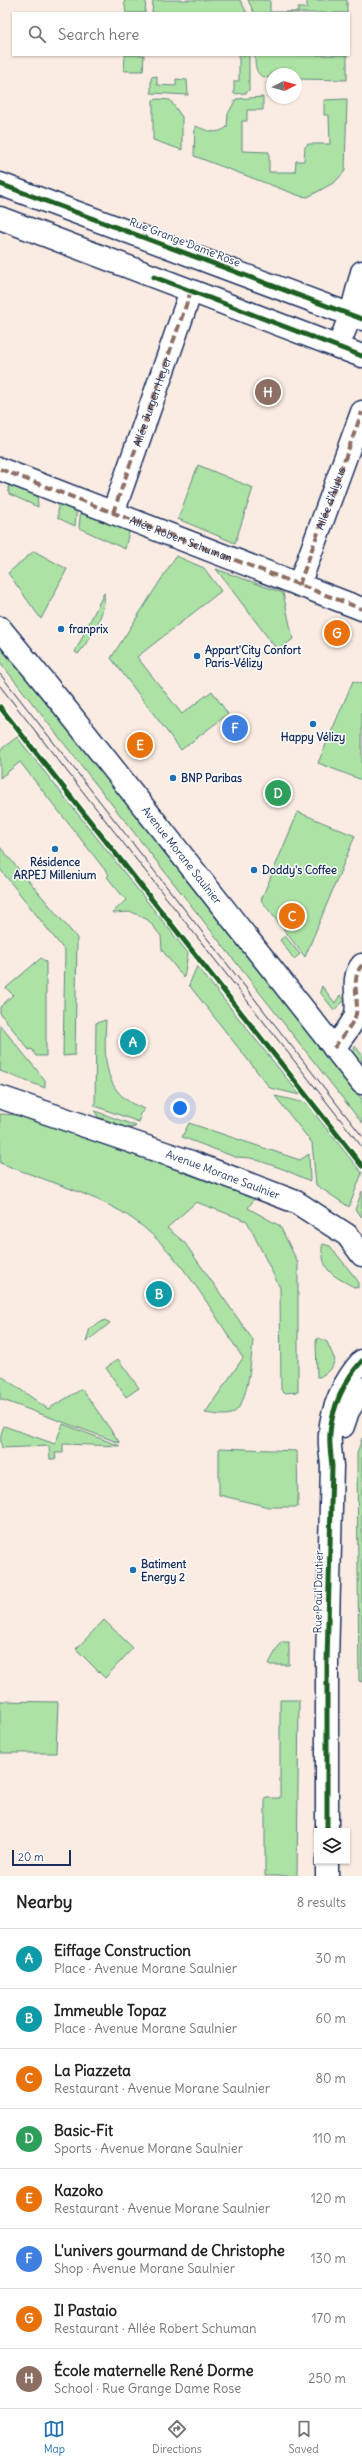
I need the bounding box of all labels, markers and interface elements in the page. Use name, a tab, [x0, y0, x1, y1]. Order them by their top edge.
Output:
search box	[12, 12, 350, 56]
icon: search	[26, 23, 48, 45]
text: Search here	[58, 25, 139, 44]
north arrow	[266, 68, 302, 104]
street label: Rue Grange Dame Rose	[128, 214, 243, 270]
street label: Allée Jurgen Heyer	[130, 354, 175, 449]
pin: H	[255, 377, 281, 407]
street label: Allée d'Alytus	[313, 465, 348, 532]
street label: Allée Robert Schuman	[127, 513, 234, 565]
pin: G	[324, 618, 350, 648]
place label: franprix	[68, 622, 109, 637]
marker: franprix	[56, 624, 66, 634]
place label: Appart'City Confort Paris-Vélizy	[205, 643, 301, 671]
marker: Appart'City Confort Paris-Vélizy	[192, 651, 202, 661]
pin: F	[222, 713, 248, 743]
marker: Happy Vélizy	[308, 719, 318, 729]
pin: E	[127, 730, 153, 760]
place label: Happy Vélizy	[281, 730, 345, 745]
place label: BNP Paribas	[181, 771, 242, 785]
marker: BNP Paribas	[168, 773, 178, 783]
pin: D	[265, 778, 291, 808]
street label: Avenue Morane Saulnier	[139, 804, 225, 907]
marker: Résidence ARPEJ Millenium	[50, 844, 60, 854]
place label: Résidence ARPEJ Millenium	[14, 855, 97, 882]
place label: Doddy's Coffee	[262, 863, 337, 878]
marker: Doddy's Coffee	[249, 865, 259, 875]
pin: C	[279, 901, 305, 931]
pin: A	[120, 1027, 146, 1057]
your location	[170, 1098, 190, 1118]
street label: Avenue Morane Saulnier	[164, 1147, 282, 1202]
pin: B	[146, 1279, 172, 1309]
street label: Rue Paul Dautier	[310, 1550, 326, 1634]
place label: Batiment Energy 2	[141, 1557, 187, 1585]
marker: Batiment Energy 2	[128, 1565, 138, 1575]
map controls	[314, 1828, 350, 1864]
button: layers	[314, 1828, 350, 1864]
scale bar	[12, 1848, 71, 1867]
text: 20 m	[18, 1850, 44, 1864]
text: Nearby	[16, 1891, 72, 1913]
text: 8 results	[297, 1894, 346, 1911]
text: Eiffage Construction	[54, 1941, 191, 1960]
text: A	[25, 1950, 33, 1967]
text: 30 m	[316, 1950, 346, 1967]
text: Place · Avenue Morane Saulnier	[54, 1960, 237, 1977]
text: Immeuble Topaz	[54, 2001, 166, 2020]
text: B	[25, 2010, 33, 2027]
text: 60 m	[315, 2010, 346, 2027]
text: Place · Avenue Morane Saulnier	[54, 2020, 237, 2037]
text: La Piazzeta	[54, 2061, 131, 2080]
text: C	[25, 2070, 33, 2087]
text: 80 m	[315, 2070, 346, 2087]
text: Restaurant · Avenue Morane Saulnier	[54, 2080, 270, 2097]
text: Basic-Fit	[54, 2121, 113, 2140]
text: D	[24, 2130, 34, 2147]
text: 110 m	[313, 2130, 346, 2147]
text: Sports · Avenue Morane Saulnier	[54, 2140, 243, 2157]
text: Kazoko	[54, 2181, 103, 2200]
text: E	[25, 2190, 33, 2207]
text: 120 m	[311, 2190, 346, 2207]
text: Restaurant · Avenue Morane Saulnier	[54, 2200, 270, 2217]
text: L'univers gourmand de Christophe	[54, 2241, 285, 2260]
text: F	[25, 2250, 33, 2267]
text: 130 m	[310, 2250, 346, 2267]
text: Shop · Avenue Morane Saulnier	[54, 2260, 235, 2277]
text: Il Pastaio	[54, 2301, 117, 2320]
text: G	[24, 2310, 34, 2327]
text: 170 m	[311, 2310, 346, 2327]
text: Restaurant · Allée Robert Schuman	[54, 2320, 257, 2337]
text: École maternelle René Dorme	[54, 2361, 254, 2380]
text: H	[24, 2370, 34, 2387]
text: 250 m	[308, 2370, 346, 2387]
text: School · Rue Grange Dame Rose	[54, 2380, 241, 2397]
tab: Map	[43, 2418, 65, 2456]
tab: Directions	[152, 2418, 202, 2456]
tab: Saved	[288, 2418, 319, 2456]

